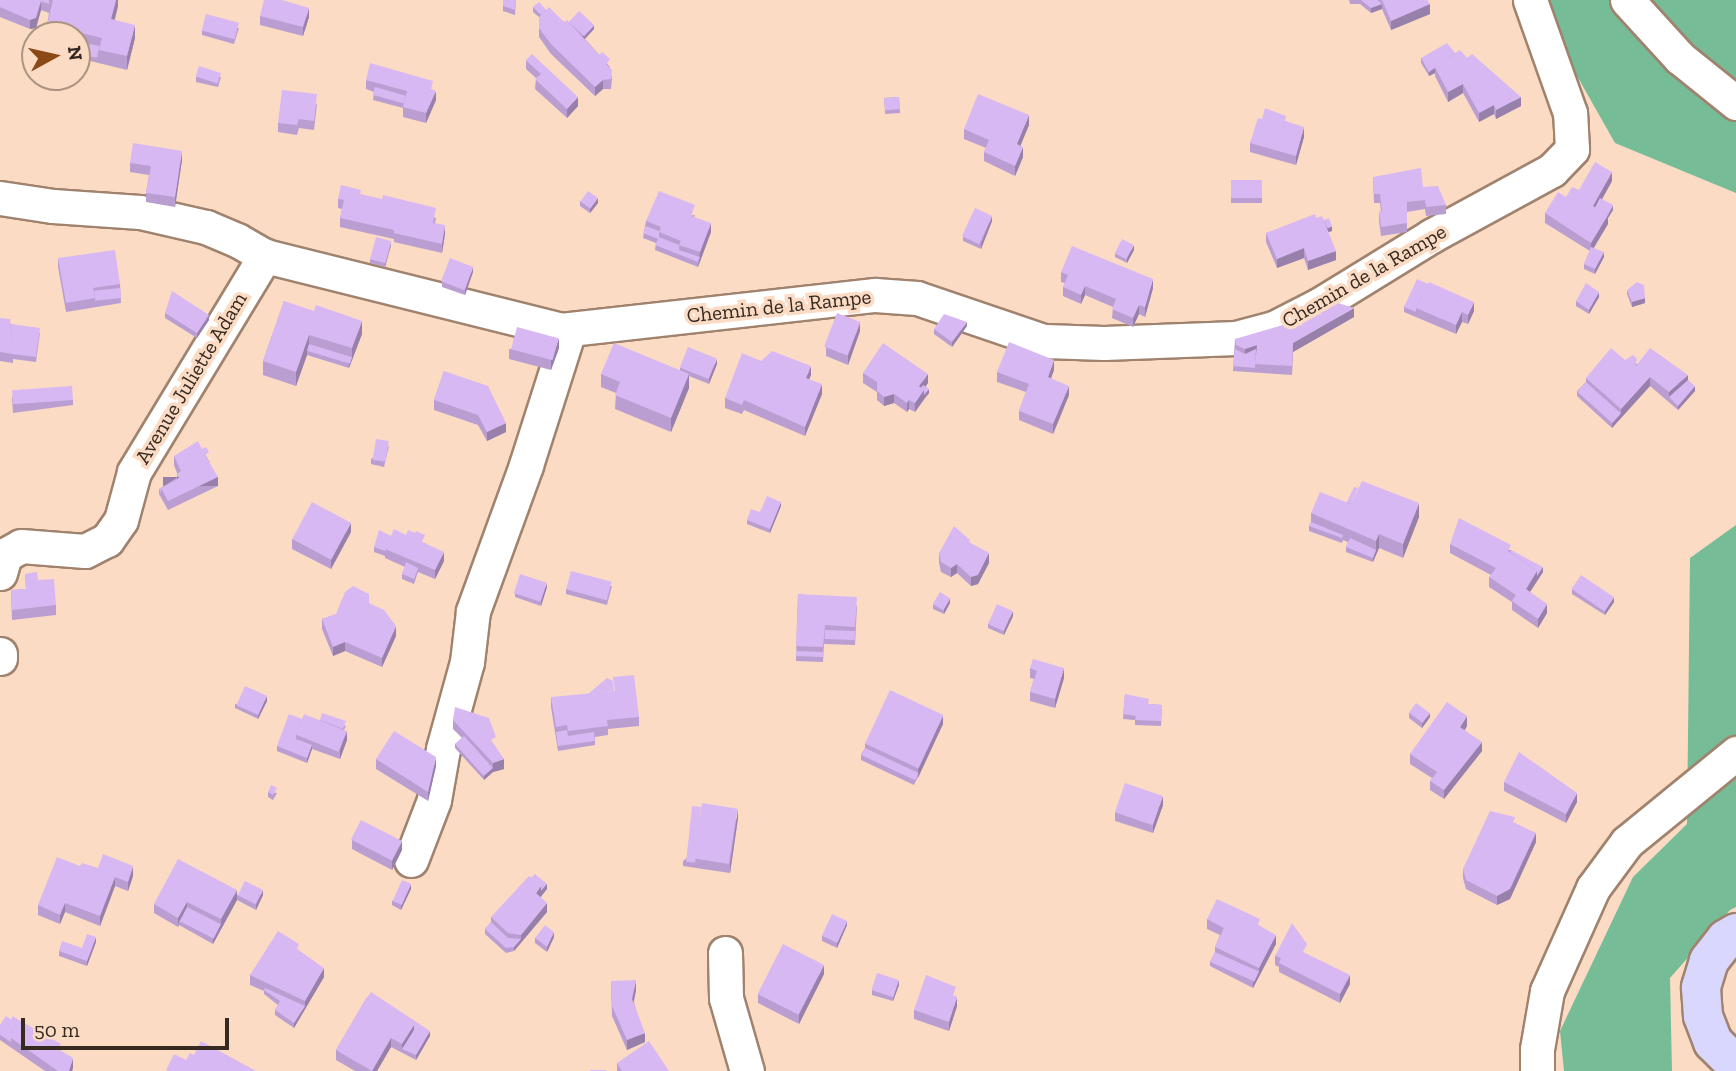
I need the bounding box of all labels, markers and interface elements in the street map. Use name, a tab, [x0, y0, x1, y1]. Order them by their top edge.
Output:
north arrow	[21, 21, 91, 91]
text: N	[63, 45, 88, 62]
street label: Chemin de la Rampe	[1277, 219, 1451, 333]
street label: Chemin de la Rampe	[686, 284, 872, 328]
street label: Avenue Juliette Adam	[129, 287, 253, 469]
scale bar	[24, 1004, 233, 1048]
text: 50 m	[34, 1017, 80, 1042]

